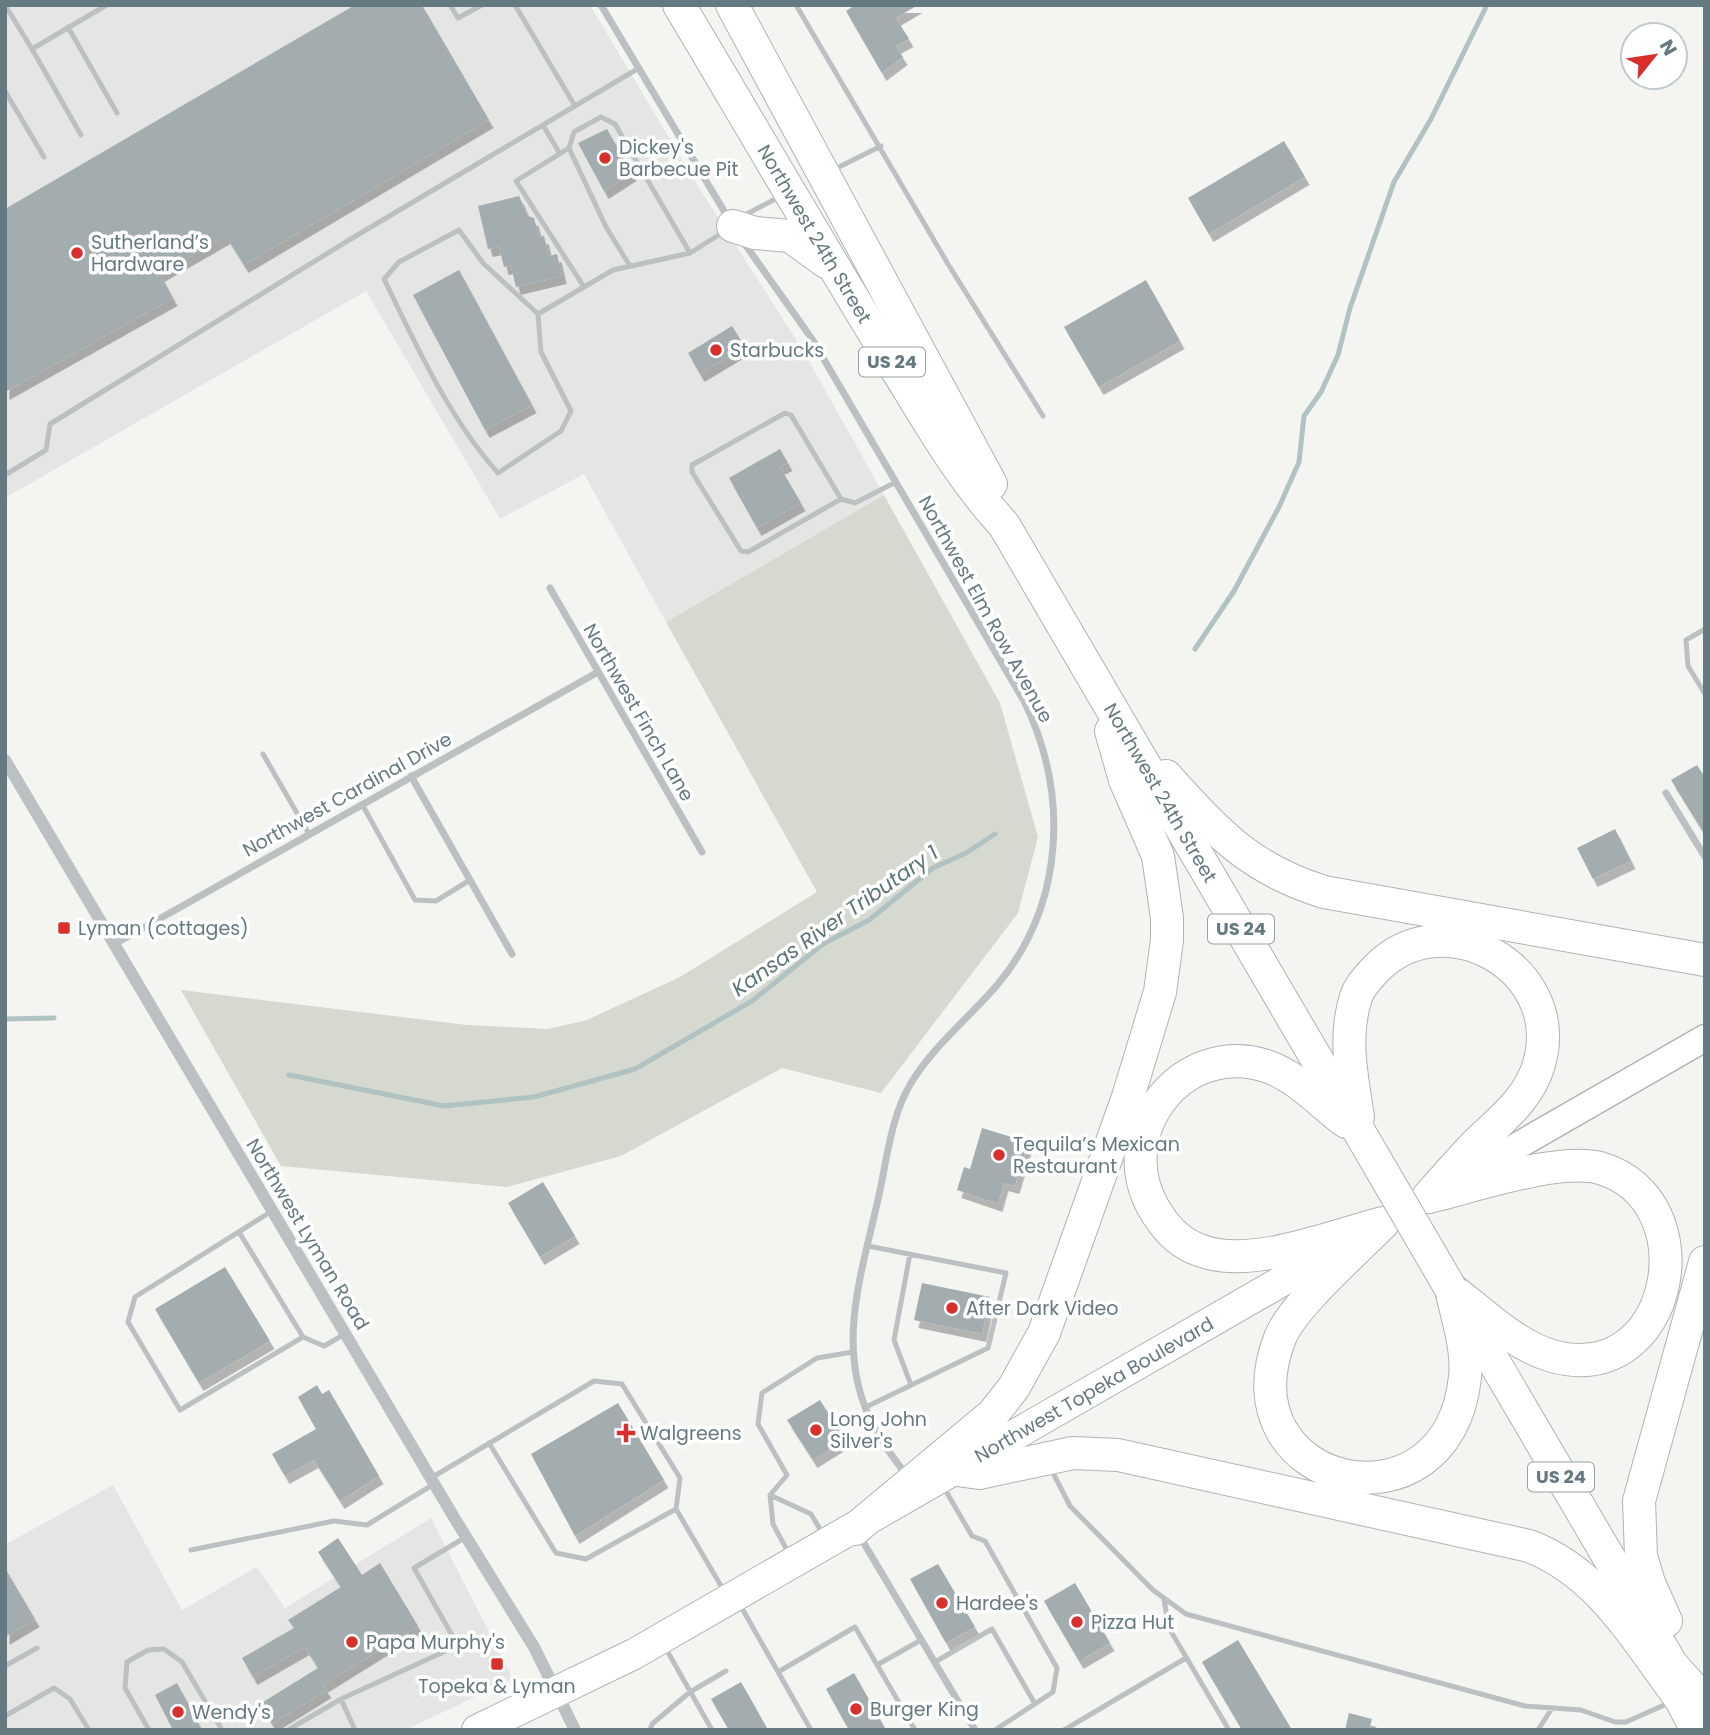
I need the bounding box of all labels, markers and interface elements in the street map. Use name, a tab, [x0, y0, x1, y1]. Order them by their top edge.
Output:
north arrow	[1619, 21, 1689, 91]
text: N	[1653, 35, 1684, 61]
place label: Dickey's Barbecue Pit	[619, 134, 738, 183]
street label: Northwest 24th Street	[751, 140, 878, 329]
marker: Dickey's Barbecue Pit	[597, 150, 613, 166]
place label: Sutherland’s Hardware	[91, 229, 209, 278]
marker: Sutherland’s Hardware	[69, 245, 85, 261]
place label: Starbucks	[730, 337, 824, 364]
marker: Starbucks	[708, 342, 724, 358]
road number: US 24	[859, 348, 925, 376]
street label: Northwest Elm Row Avenue	[912, 491, 1059, 728]
street label: Northwest Finch Lane	[577, 618, 701, 806]
street label: Northwest 24th Street	[1097, 698, 1223, 888]
street label: Northwest Cardinal Drive	[238, 726, 457, 863]
water label: Kansas River Tributary 1	[726, 838, 944, 1003]
road number: US 24	[1208, 914, 1274, 944]
place label: Lyman (cottages)	[78, 915, 249, 942]
marker: Lyman (cottages)	[56, 920, 72, 936]
place label: Tequila’s Mexican Restaurant	[1013, 1131, 1180, 1180]
street label: Northwest Lyman Road	[240, 1133, 376, 1335]
marker: Tequila’s Mexican Restaurant	[991, 1147, 1007, 1163]
place label: After Dark Video	[966, 1295, 1118, 1322]
marker: After Dark Video	[944, 1300, 960, 1316]
street label: Northwest Topeka Boulevard	[970, 1310, 1219, 1469]
place label: Long John Silver's	[830, 1406, 927, 1455]
place label: Walgreens	[640, 1420, 742, 1447]
marker: Long John Silver's	[808, 1422, 824, 1438]
marker: Walgreens	[618, 1425, 634, 1441]
road number: US 24	[1528, 1462, 1594, 1492]
place label: Hardee's	[956, 1590, 1038, 1617]
marker: Hardee's	[934, 1595, 950, 1611]
place label: Pizza Hut	[1091, 1609, 1174, 1636]
marker: Pizza Hut	[1069, 1614, 1085, 1630]
place label: Papa Murphy's	[366, 1629, 505, 1656]
marker: Papa Murphy's	[344, 1634, 360, 1650]
marker: Topeka & Lyman	[489, 1656, 505, 1672]
place label: Topeka & Lyman	[418, 1673, 576, 1700]
place label: Burger King	[870, 1696, 979, 1723]
place label: Wendy's	[192, 1699, 271, 1726]
marker: Burger King	[848, 1701, 864, 1717]
marker: Wendy's	[170, 1704, 186, 1720]

